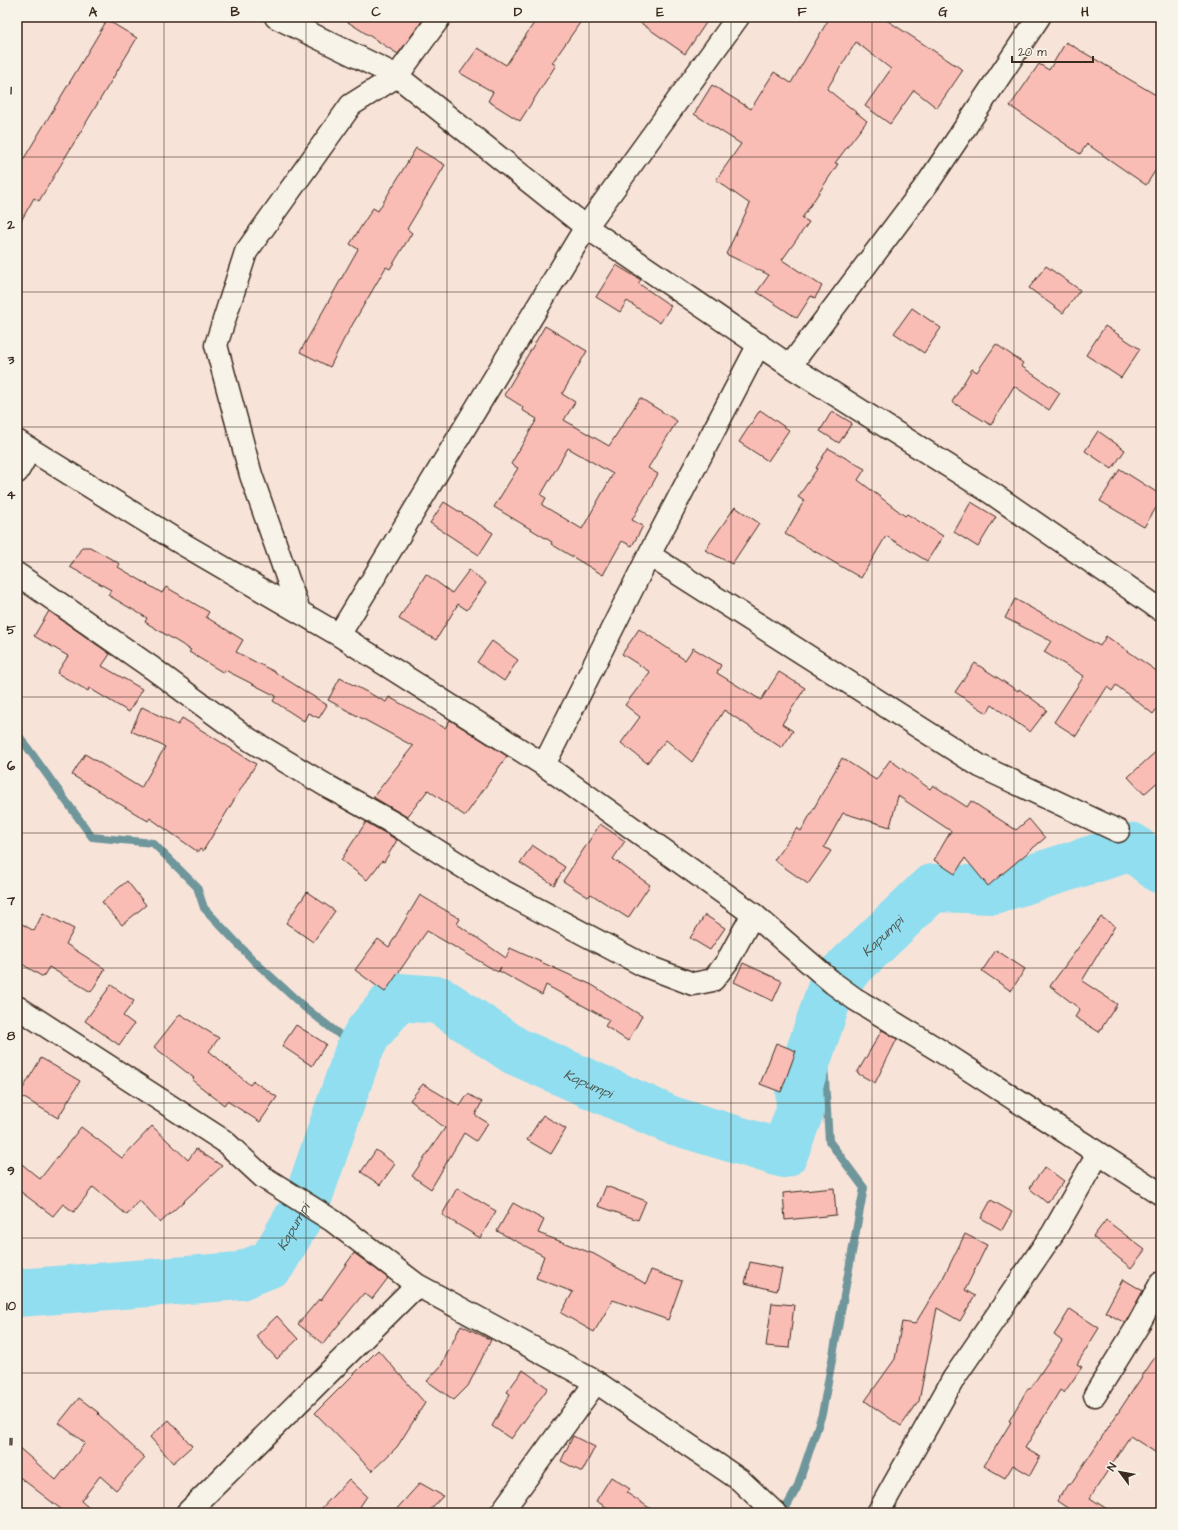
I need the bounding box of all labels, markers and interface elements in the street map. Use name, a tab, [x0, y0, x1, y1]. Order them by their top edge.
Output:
text: A	[89, 3, 98, 21]
text: B	[230, 3, 240, 21]
text: C	[371, 3, 381, 21]
text: D	[514, 3, 523, 21]
text: E	[656, 3, 664, 21]
text: F	[797, 3, 807, 21]
text: G	[938, 3, 948, 21]
text: H	[1081, 3, 1089, 21]
scale bar	[1012, 38, 1093, 64]
text: 20 m	[1018, 44, 1047, 61]
text: 1	[10, 81, 12, 99]
text: 2	[6, 216, 15, 234]
text: 3	[7, 351, 15, 369]
text: 4	[7, 486, 16, 504]
text: 5	[6, 621, 16, 639]
text: 6	[7, 757, 16, 775]
text: 7	[6, 892, 16, 910]
water label: Kapumpi	[857, 910, 910, 962]
text: 8	[7, 1027, 16, 1045]
water label: Kapumpi	[560, 1065, 617, 1105]
text: 9	[7, 1162, 15, 1180]
water label: Kapumpi	[272, 1198, 316, 1255]
text: 10	[6, 1297, 17, 1315]
text: 11	[9, 1432, 13, 1450]
north arrow	[1100, 1452, 1140, 1492]
text: N	[1104, 1460, 1120, 1474]

